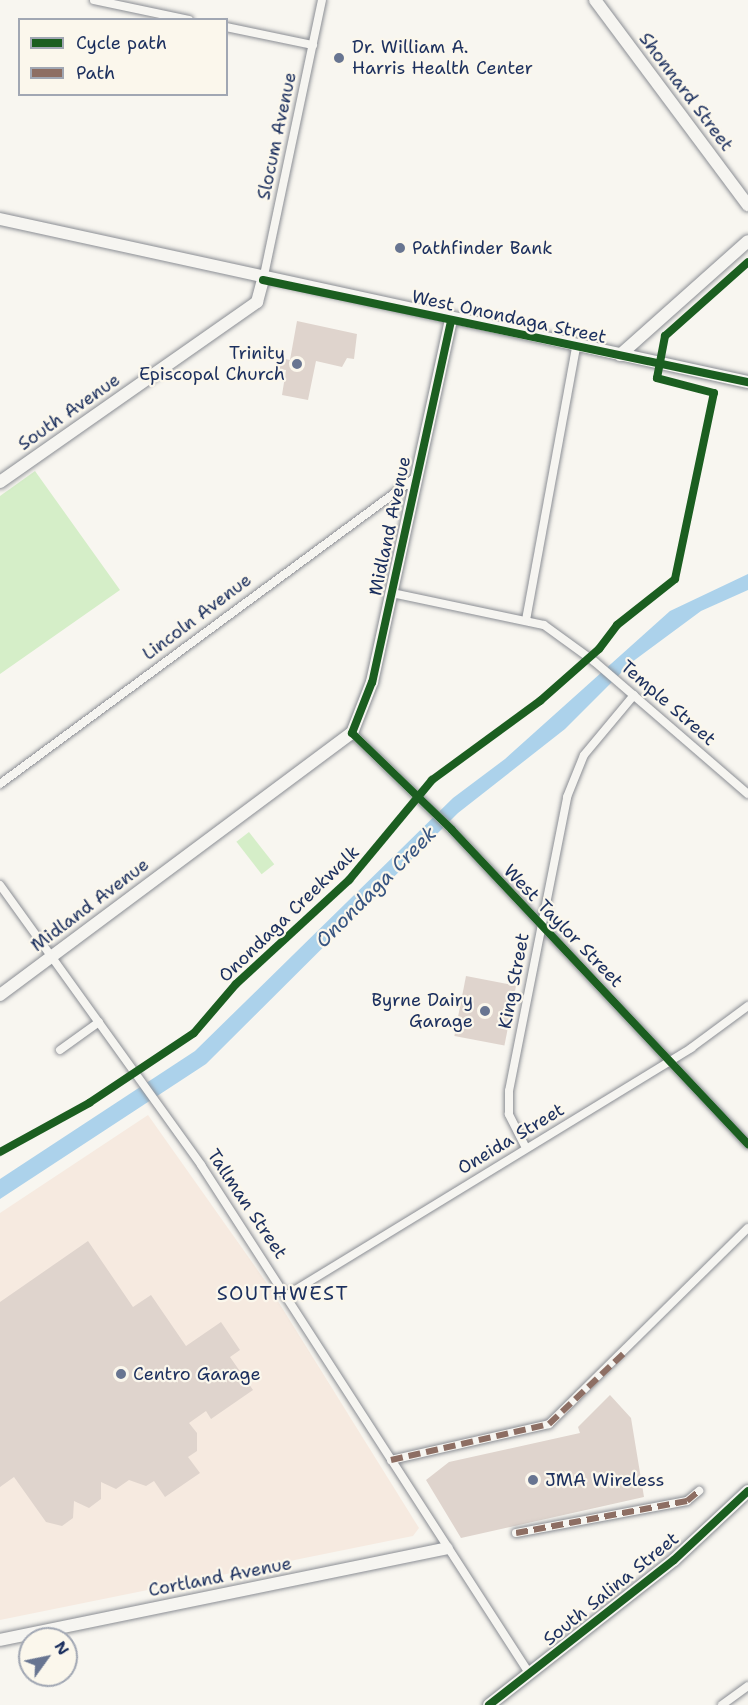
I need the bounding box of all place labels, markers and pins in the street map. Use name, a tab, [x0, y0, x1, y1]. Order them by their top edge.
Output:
place label: Dr. William A. Harris Health Center	[352, 37, 533, 80]
marker: Dr. William A. Harris Health Center	[330, 49, 348, 67]
place label: Pathfinder Bank	[412, 237, 553, 259]
marker: Pathfinder Bank	[393, 241, 407, 255]
place label: Trinity Episcopal Church	[139, 343, 285, 386]
marker: Trinity Episcopal Church	[290, 357, 304, 371]
place label: Byrne Dairy Garage	[371, 990, 473, 1032]
marker: Byrne Dairy Garage	[478, 1004, 492, 1018]
place label: Centro Garage	[133, 1363, 261, 1385]
marker: Centro Garage	[114, 1367, 128, 1381]
place label: JMA Wireless	[545, 1469, 664, 1491]
marker: JMA Wireless	[526, 1473, 540, 1487]

